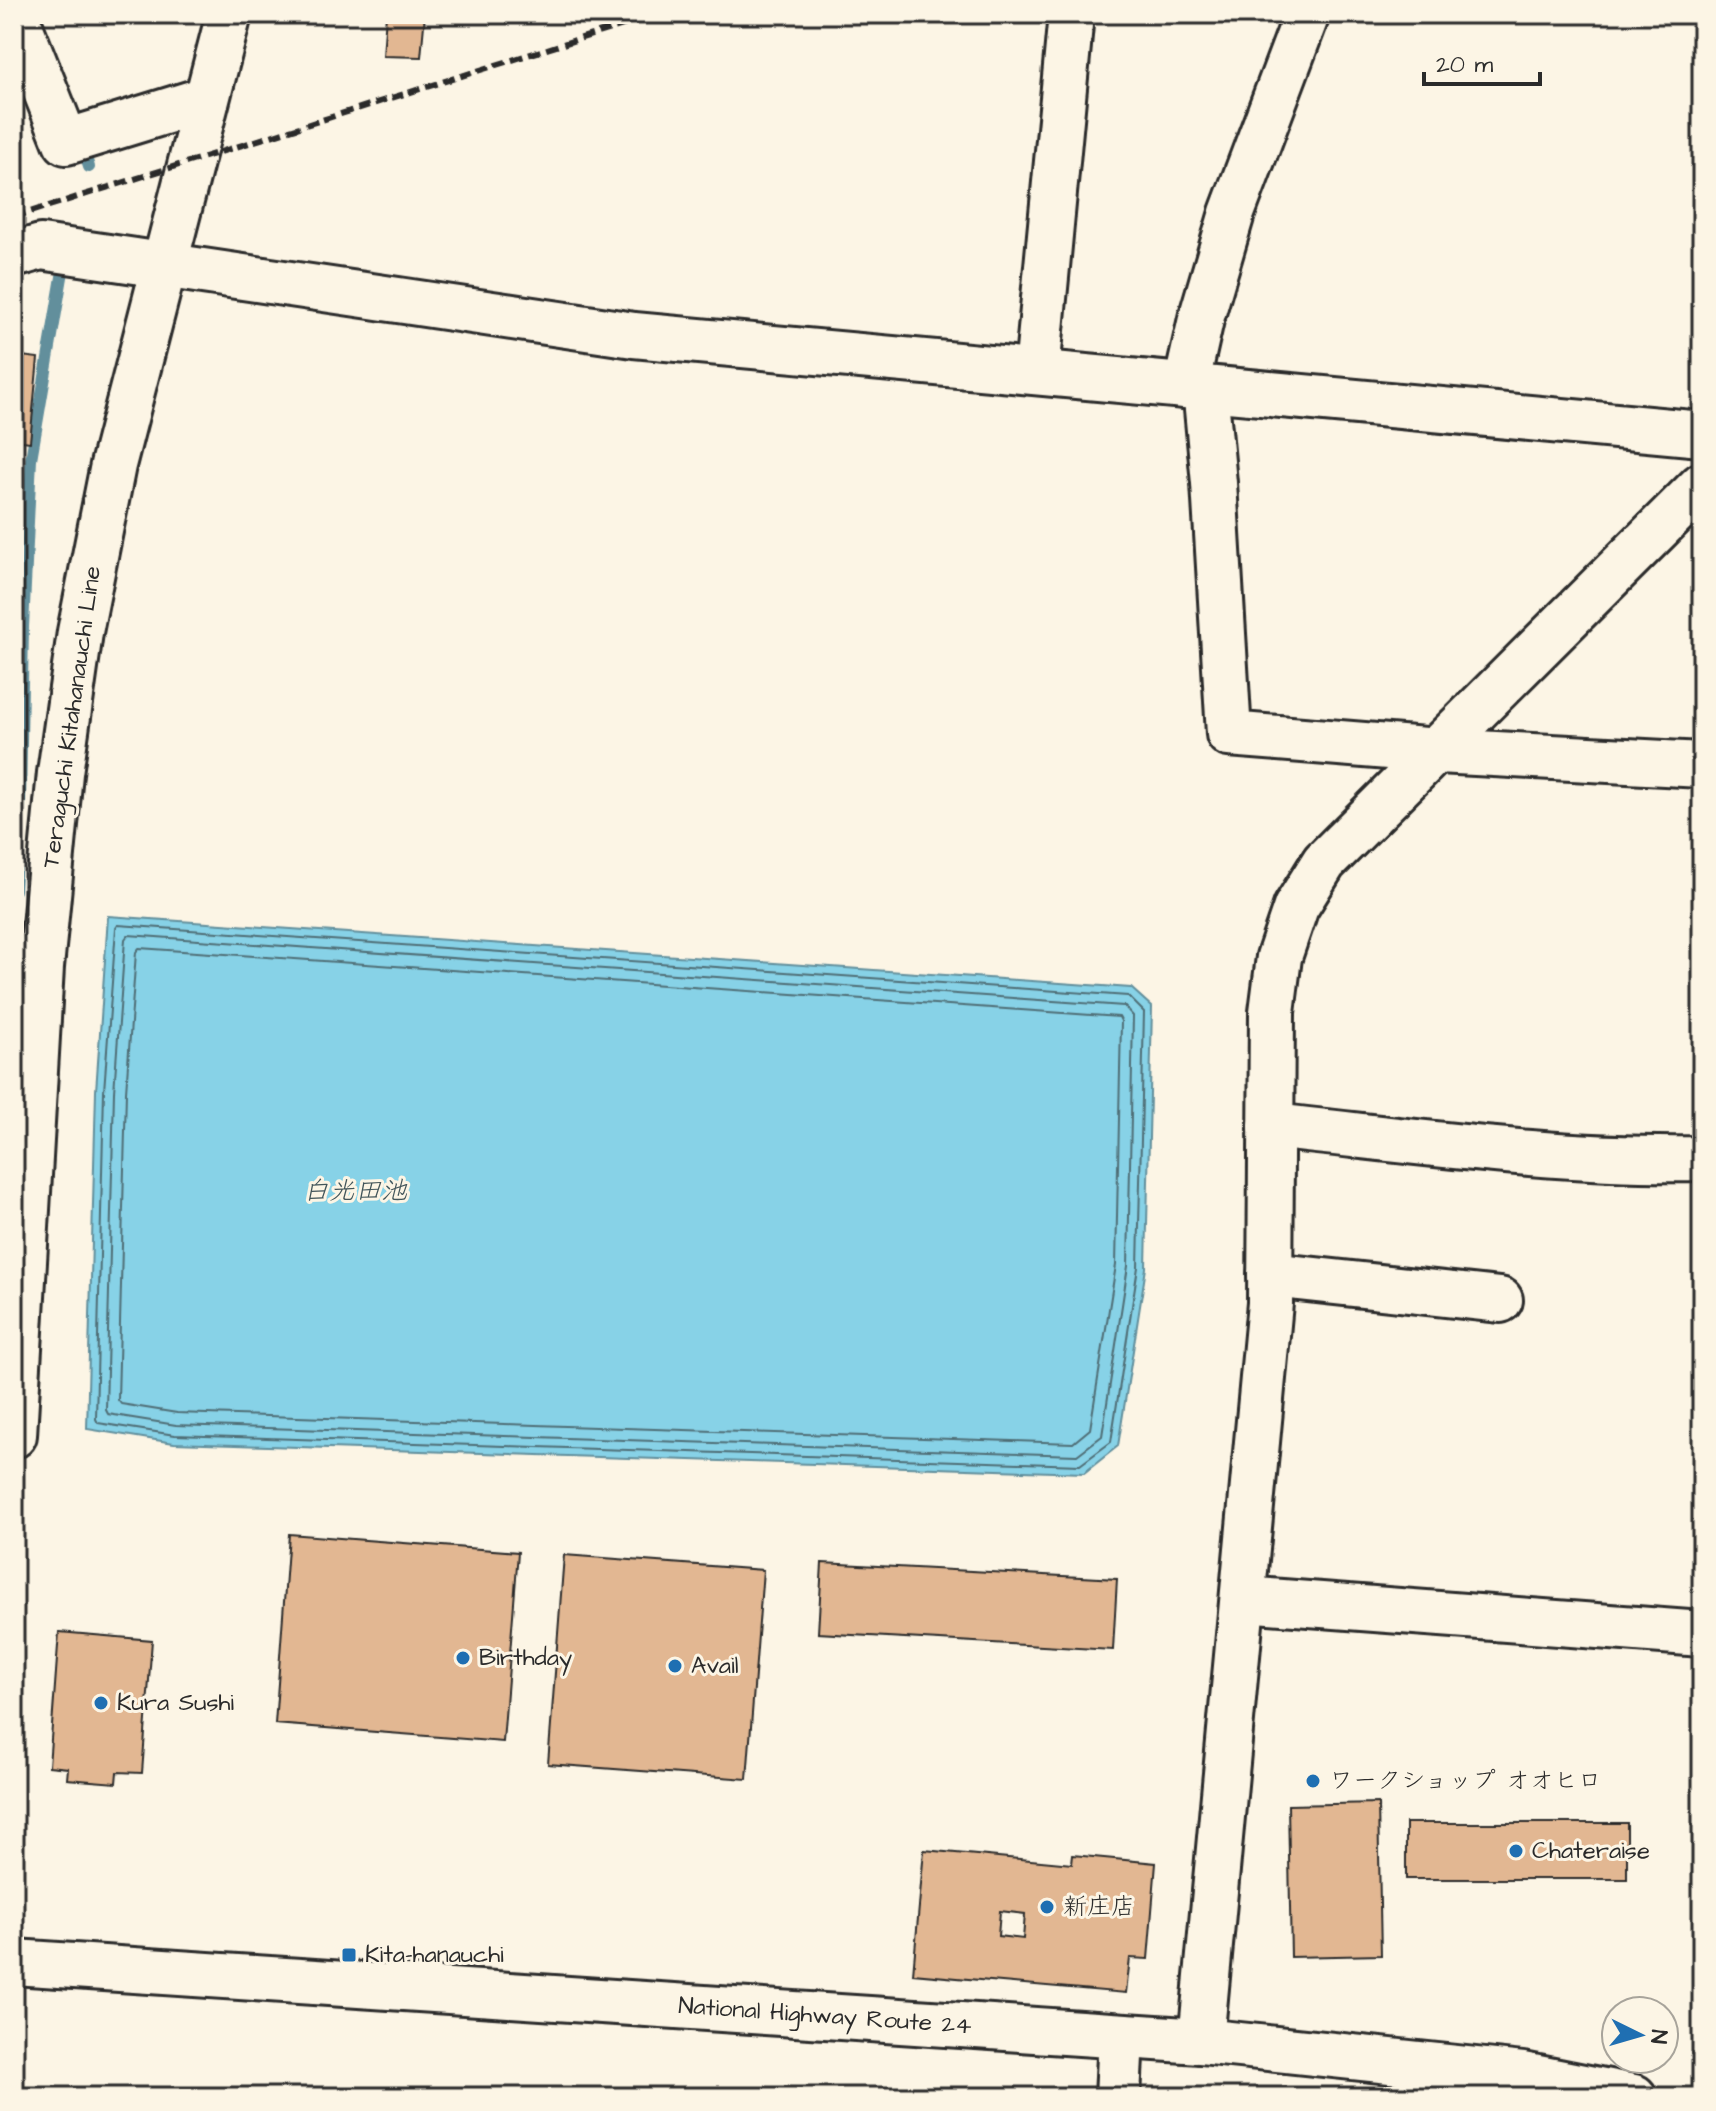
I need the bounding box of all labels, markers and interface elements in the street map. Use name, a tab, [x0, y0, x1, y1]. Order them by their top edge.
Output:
scale bar	[1424, 36, 1540, 86]
text: 20 m	[1436, 48, 1493, 82]
street label: Teraguchi Kitahanauchi Line	[34, 564, 111, 870]
water label: 白光田池	[303, 1173, 408, 1209]
place label: Birthday	[479, 1641, 572, 1676]
marker: Birthday	[454, 1649, 472, 1667]
place label: Avail	[691, 1649, 738, 1683]
marker: Avail	[666, 1657, 684, 1675]
place label: Kura Sushi	[117, 1686, 234, 1720]
marker: Kura Sushi	[92, 1694, 110, 1712]
place label: ワークショップ オオヒロ	[1329, 1764, 1602, 1798]
marker: ワークショップ オオヒロ	[1304, 1772, 1322, 1790]
place label: Chateraise	[1532, 1834, 1650, 1868]
marker: Chateraise	[1507, 1842, 1525, 1860]
place label: 新庄店	[1063, 1890, 1135, 1924]
marker: 新庄店	[1038, 1898, 1056, 1916]
place label: Kita-hanauchi	[365, 1938, 504, 1972]
marker: Kita-hanauchi	[340, 1946, 358, 1964]
street label: National Highway Route 24	[677, 1989, 973, 2044]
north arrow	[1600, 1995, 1680, 2075]
text: N	[1642, 2028, 1674, 2045]

